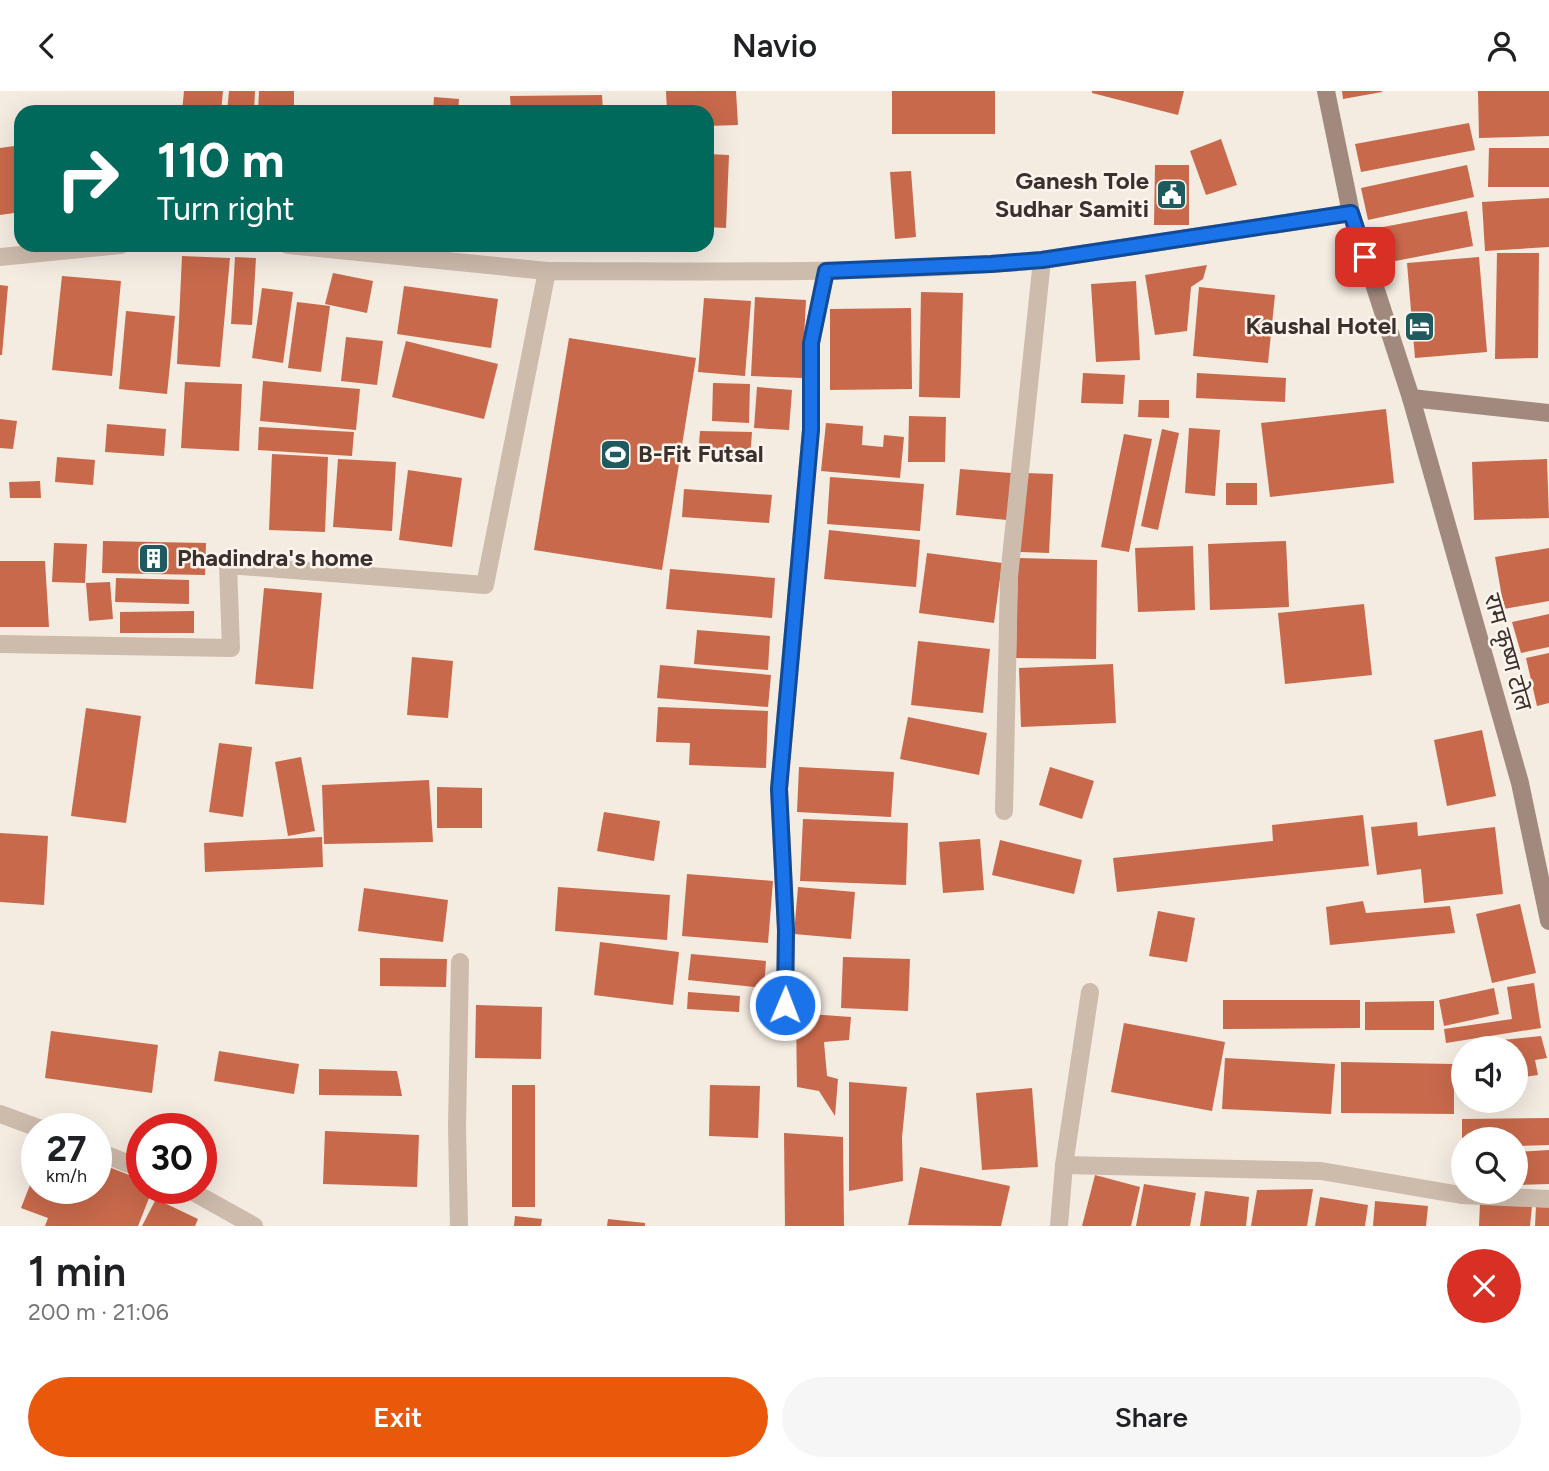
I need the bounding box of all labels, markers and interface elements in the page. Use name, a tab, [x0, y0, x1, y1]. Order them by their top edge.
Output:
icon: back	[28, 27, 66, 65]
text: Navio	[732, 27, 817, 65]
icon: person	[1483, 27, 1521, 65]
text: 110 m	[157, 130, 285, 189]
icon: right	[42, 133, 133, 224]
place label: Ganesh Tole Sudhar Samiti	[995, 166, 1149, 223]
public building icon: Ganesh Tole Sudhar Samiti	[1155, 178, 1189, 212]
text: Turn right	[157, 190, 295, 228]
pin	[1335, 227, 1395, 287]
icon: arrive	[1346, 238, 1384, 276]
hotel icon: Kaushal Hotel	[1403, 309, 1437, 343]
place label: Kaushal Hotel	[1245, 311, 1397, 340]
sports icon: B-Fit Futsal	[598, 437, 632, 471]
place label: B-Fit Futsal	[638, 439, 764, 468]
building icon: Phadindra's home	[137, 541, 171, 575]
place label: Phadindra's home	[177, 543, 373, 572]
street label: राम कृष्ण टोल	[1477, 590, 1539, 715]
position arrow	[748, 968, 822, 1042]
map controls	[1451, 1036, 1528, 1204]
button: sound	[1451, 1036, 1528, 1113]
speed limit sign: 30	[126, 1113, 217, 1204]
button: search	[1451, 1127, 1528, 1204]
text: 27	[47, 1128, 86, 1170]
text: km/h	[46, 1165, 87, 1187]
text: 1 min	[28, 1246, 126, 1297]
button: close	[1447, 1249, 1521, 1323]
text: 200 m · 21:06	[28, 1298, 169, 1326]
button: Exit	[28, 1377, 768, 1457]
button: Share	[782, 1377, 1521, 1457]

